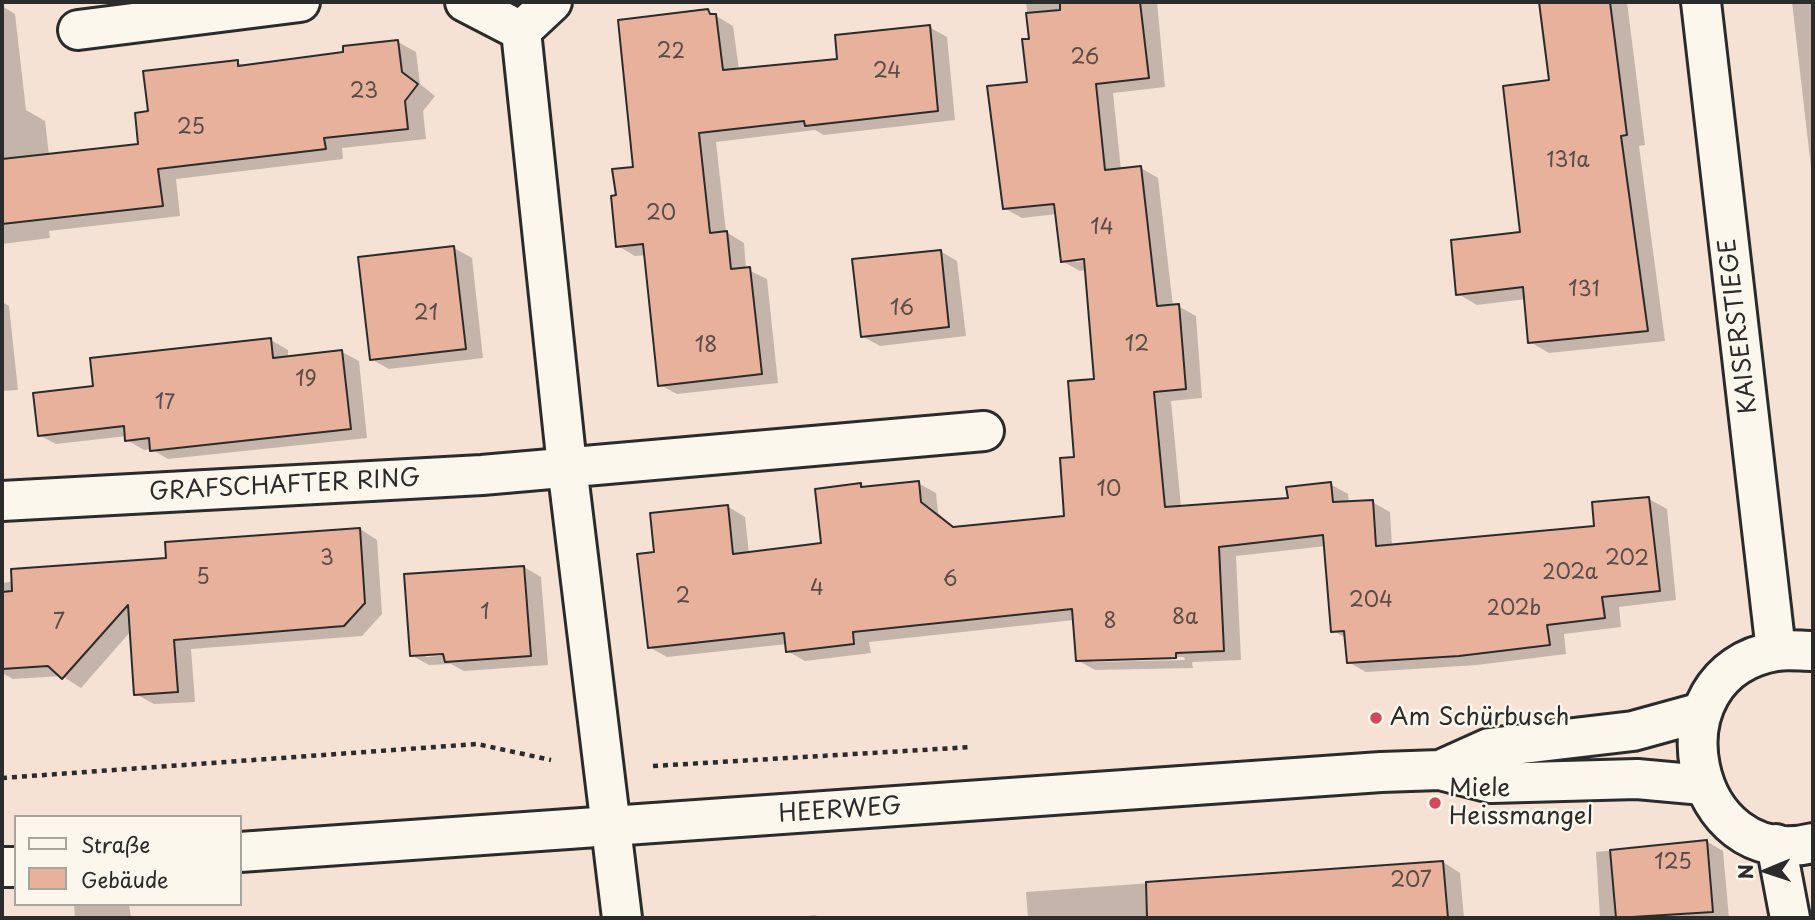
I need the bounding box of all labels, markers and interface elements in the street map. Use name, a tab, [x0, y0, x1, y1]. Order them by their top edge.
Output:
house number: 22	[657, 39, 685, 65]
house number: 26	[1071, 45, 1099, 71]
house number: 24	[873, 59, 901, 85]
house number: 23	[350, 79, 378, 105]
house number: 25	[177, 115, 205, 141]
house number: 131a	[1546, 148, 1590, 174]
house number: 20	[646, 201, 676, 227]
house number: 14	[1090, 215, 1114, 241]
street label: KAISERSTIEGE	[1714, 237, 1764, 415]
house number: 131	[1568, 277, 1600, 303]
house number: 16	[890, 296, 914, 322]
house number: 21	[414, 301, 438, 327]
house number: 12	[1125, 332, 1149, 358]
house number: 18	[695, 333, 717, 359]
house number: 19	[295, 367, 317, 393]
house number: 17	[155, 390, 175, 416]
street label: GRAFSCHAFTER RING	[149, 465, 421, 507]
house number: 10	[1097, 477, 1121, 503]
house number: 3	[320, 546, 334, 572]
house number: 202	[1605, 546, 1649, 572]
house number: 202a	[1542, 560, 1598, 586]
house number: 5	[196, 565, 210, 591]
house number: 6	[943, 567, 957, 593]
house number: 4	[810, 576, 824, 602]
house number: 2	[676, 584, 690, 610]
house number: 204	[1349, 588, 1393, 614]
house number: 202b	[1487, 596, 1541, 622]
house number: 1	[480, 600, 490, 626]
house number: 8a	[1172, 605, 1198, 631]
house number: 8	[1103, 609, 1117, 635]
house number: 7	[53, 610, 65, 636]
place label: Am Schürbusch	[1390, 704, 1569, 732]
marker: Am Schürbusch	[1368, 710, 1384, 726]
place label: Miele Heissmangel	[1449, 775, 1593, 831]
street label: HEERWEG	[778, 792, 902, 830]
marker: Miele Heissmangel	[1427, 795, 1443, 811]
legend	[14, 815, 242, 906]
text: Straße	[81, 828, 150, 860]
north arrow	[1731, 836, 1801, 906]
house number: 125	[1654, 850, 1692, 876]
text: Gebäude	[81, 863, 168, 895]
text: N	[1731, 864, 1759, 880]
house number: 207	[1390, 868, 1432, 894]

